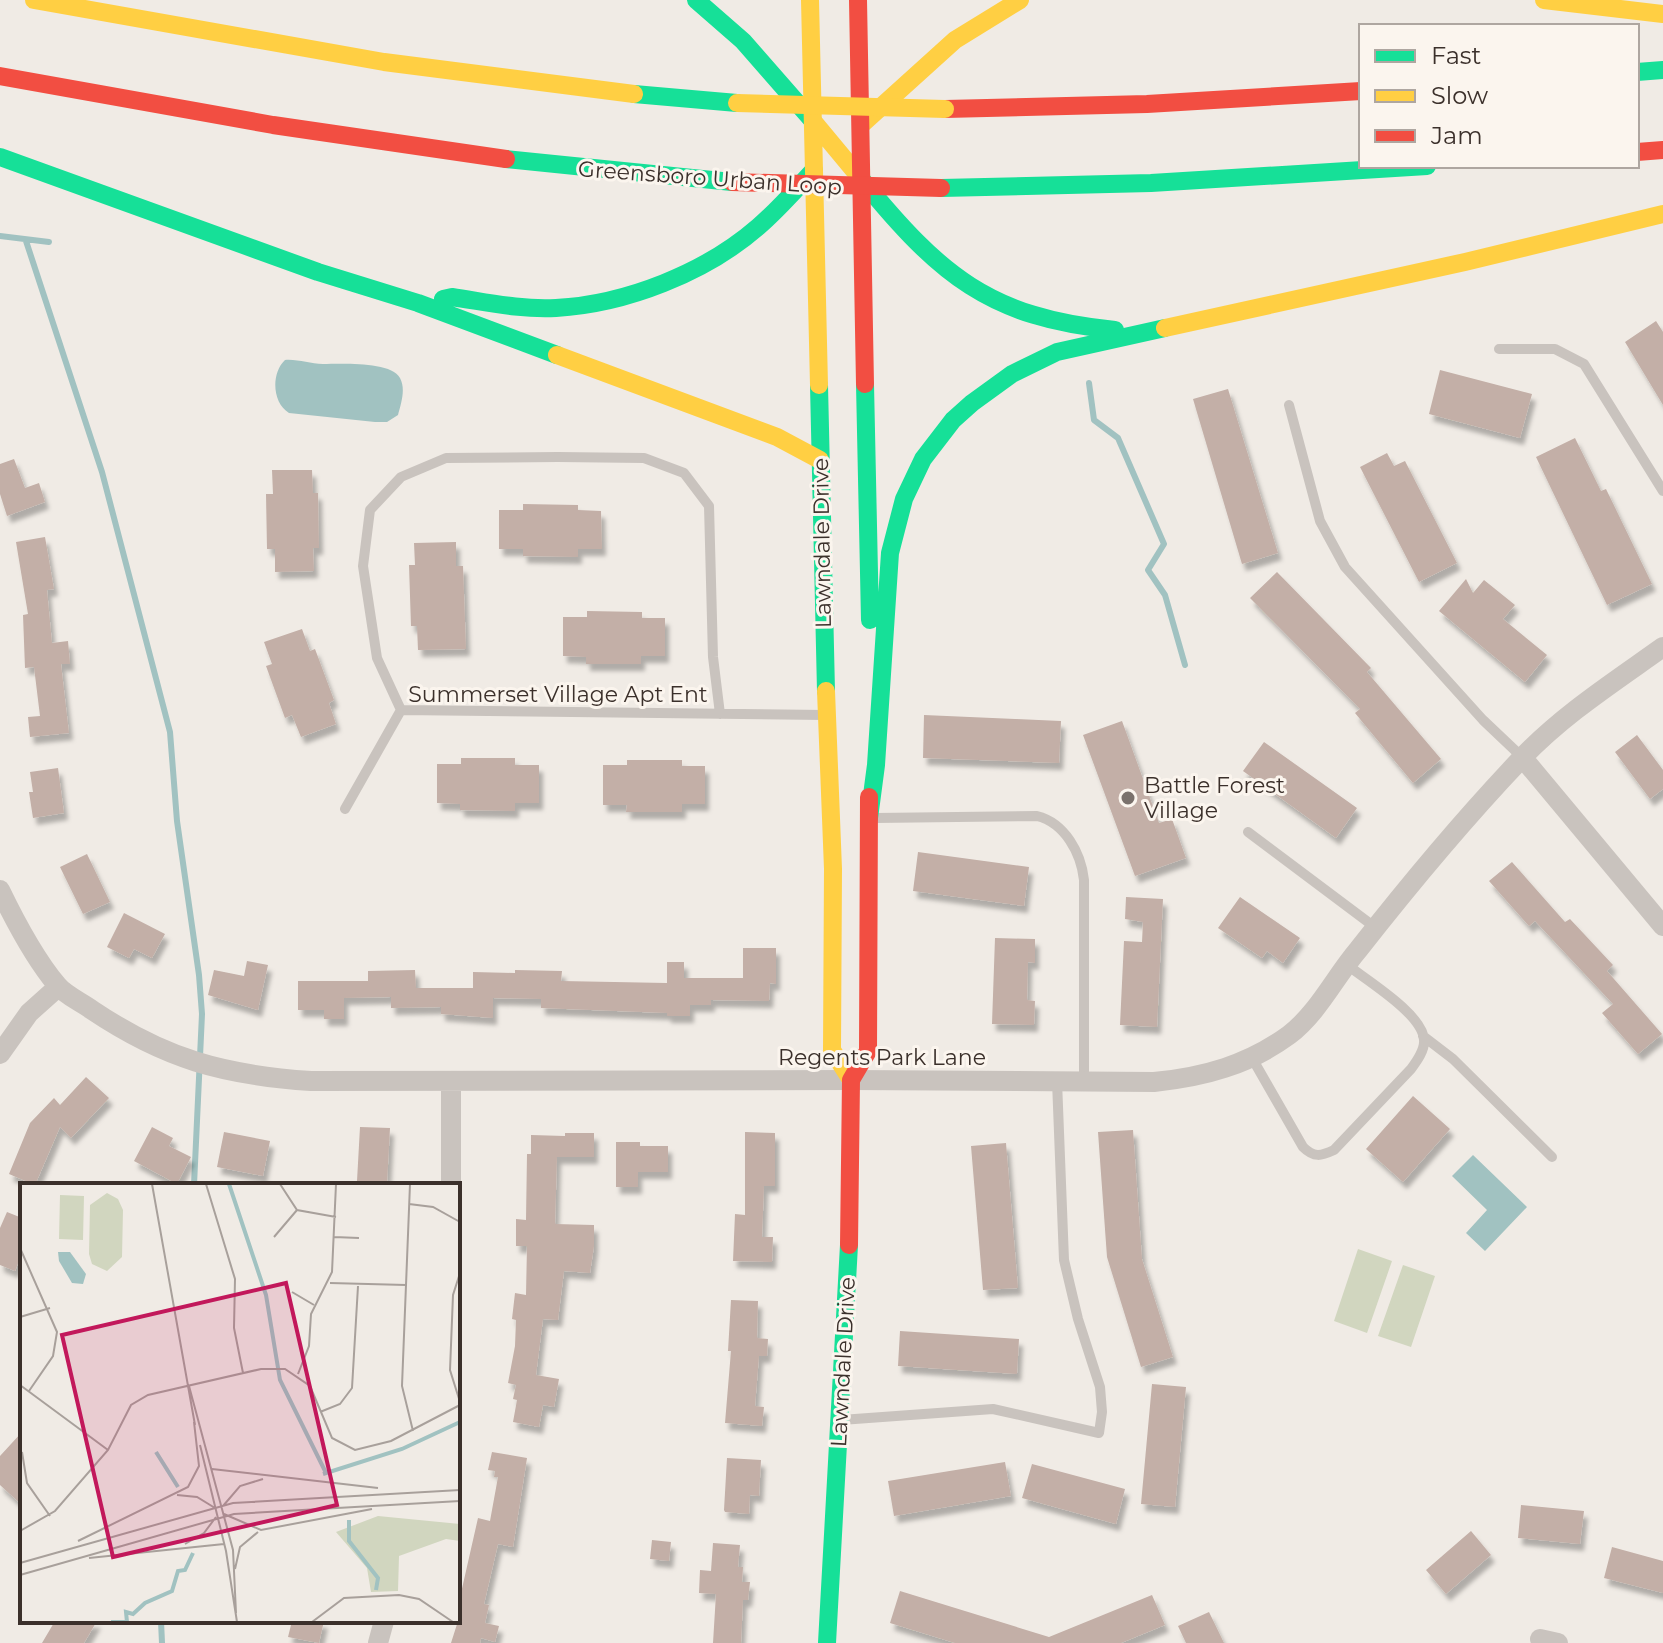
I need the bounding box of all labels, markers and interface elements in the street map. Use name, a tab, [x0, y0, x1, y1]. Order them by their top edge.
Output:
legend	[1359, 24, 1639, 168]
text: Fast	[1431, 41, 1482, 70]
text: Slow	[1431, 81, 1488, 110]
text: Jam	[1430, 121, 1483, 150]
street label: Greensboro Urban Loop	[577, 155, 843, 201]
street label: Lawndale Drive	[807, 458, 837, 628]
street label: Summerset Village Apt Ent	[408, 681, 708, 708]
place label: Battle Forest Village	[1144, 772, 1285, 824]
marker: Battle Forest Village	[1119, 789, 1137, 807]
street label: Regents Park Lane	[778, 1044, 986, 1071]
inset map	[20, 1183, 460, 1623]
street label: Lawndale Drive	[825, 1276, 861, 1448]

